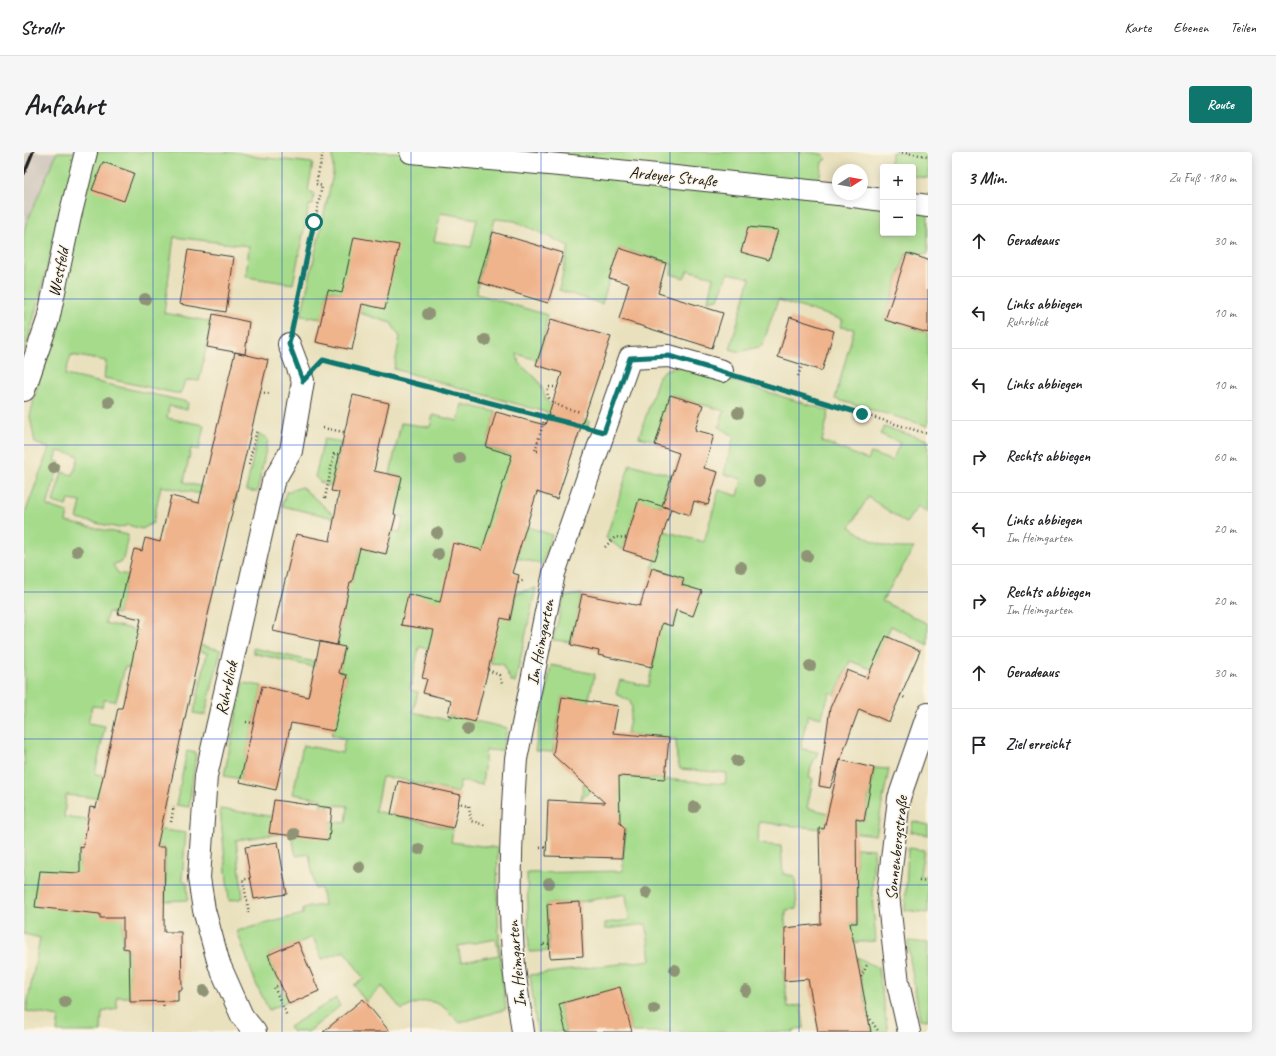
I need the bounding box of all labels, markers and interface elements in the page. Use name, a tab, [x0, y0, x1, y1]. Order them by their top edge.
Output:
text: Strollr	[20, 16, 63, 40]
text: Karte	[1124, 19, 1151, 36]
text: Ebenen	[1173, 19, 1208, 36]
text: Teilen	[1230, 19, 1256, 36]
button: Route	[1189, 86, 1252, 123]
text: Anfahrt	[24, 87, 104, 122]
street label: Ardeyer Straße	[628, 161, 719, 192]
north arrow	[832, 164, 868, 200]
map controls	[880, 164, 916, 236]
button: +	[880, 164, 916, 200]
text: 3 Min.	[968, 168, 1007, 189]
text: Zu Fuß · 180 m	[1169, 170, 1236, 186]
button: −	[880, 200, 916, 236]
route start	[305, 213, 323, 231]
icon: ahead	[968, 230, 990, 252]
text: Geradeaus	[1006, 231, 1059, 250]
text: 30 m	[1214, 233, 1236, 249]
street label: Westfeld	[43, 243, 75, 298]
text: Links abbiegen	[1006, 295, 1082, 314]
icon: left	[968, 302, 990, 324]
text: 10 m	[1214, 305, 1236, 321]
text: Ruhrblick	[1006, 314, 1048, 330]
icon: left	[968, 374, 990, 396]
text: Links abbiegen	[1006, 375, 1082, 394]
text: 10 m	[1214, 377, 1236, 393]
route end	[853, 405, 871, 423]
icon: right	[968, 446, 990, 468]
text: Rechts abbiegen	[1006, 447, 1090, 466]
text: 60 m	[1214, 449, 1236, 465]
text: Links abbiegen	[1006, 511, 1082, 530]
icon: left	[968, 518, 990, 540]
text: 20 m	[1214, 521, 1236, 537]
text: Im Heimgarten	[1006, 530, 1073, 546]
text: Rechts abbiegen	[1006, 583, 1090, 602]
icon: right	[968, 590, 990, 612]
text: 20 m	[1214, 593, 1236, 609]
street label: Im Heimgarten	[522, 596, 559, 687]
text: Im Heimgarten	[1006, 602, 1073, 618]
street label: Ruhrblick	[211, 657, 243, 717]
icon: ahead	[968, 662, 990, 684]
text: Geradeaus	[1006, 663, 1059, 682]
text: 30 m	[1214, 665, 1236, 681]
icon: arrive	[968, 734, 990, 756]
text: Ziel erreicht	[1006, 735, 1069, 754]
street label: Sonnenbergstraße	[881, 793, 913, 901]
street label: Im Heimgarten	[502, 918, 531, 1008]

